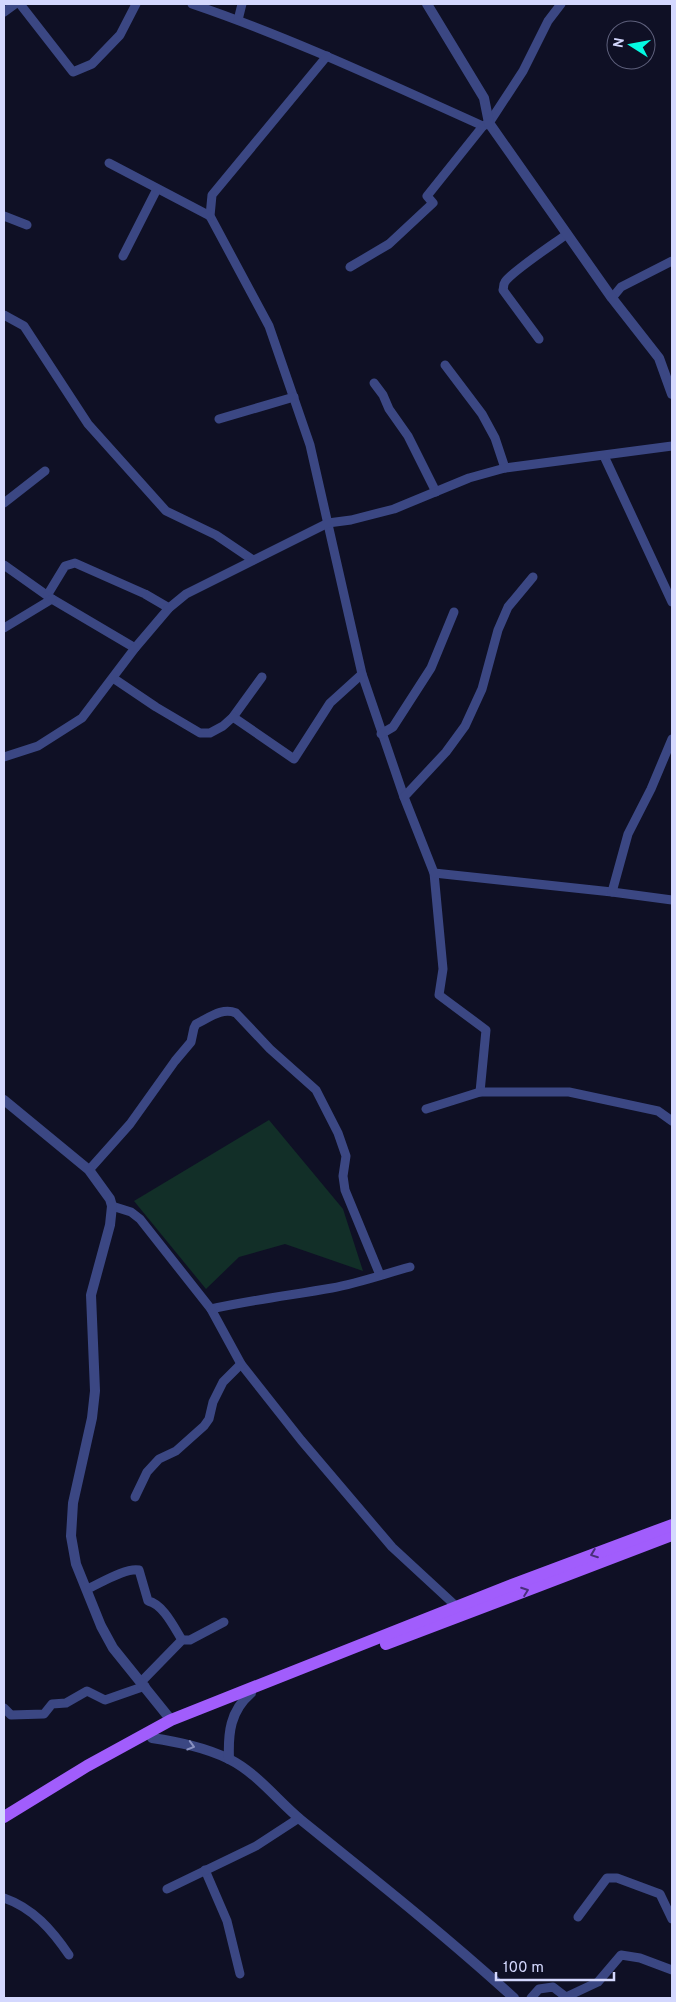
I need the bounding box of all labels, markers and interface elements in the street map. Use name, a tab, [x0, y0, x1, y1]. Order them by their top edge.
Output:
north arrow	[606, 20, 656, 70]
text: N	[610, 36, 629, 49]
one-way arrow	[590, 1548, 599, 1558]
one-way arrow	[520, 1587, 529, 1597]
one-way arrow	[187, 1740, 195, 1750]
scale bar	[496, 1950, 614, 1982]
text: 100 m	[503, 1959, 544, 1978]

